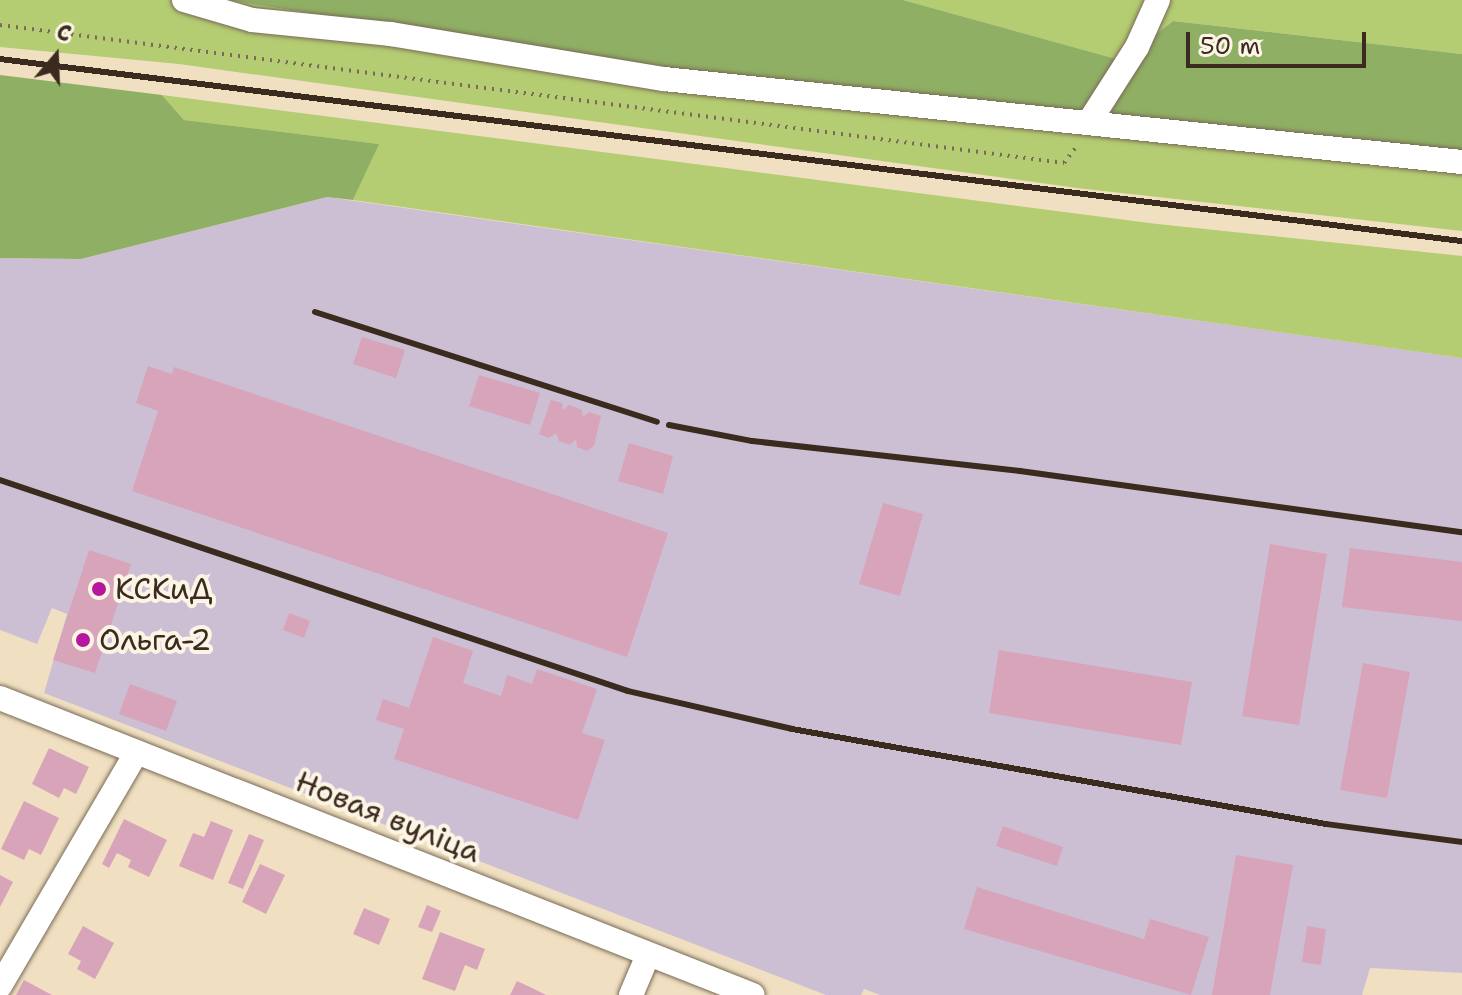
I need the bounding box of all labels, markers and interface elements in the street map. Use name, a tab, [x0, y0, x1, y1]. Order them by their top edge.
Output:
north arrow	[16, 16, 96, 96]
scale bar	[1190, 16, 1370, 66]
text: С	[53, 17, 75, 49]
text: 50 m	[1200, 30, 1260, 62]
place label: КСКиД	[115, 571, 212, 607]
marker: КСКиД	[90, 580, 108, 598]
place label: Ольга-2	[99, 622, 211, 658]
marker: Ольга-2	[74, 631, 92, 649]
street label: Новая вуліца	[290, 764, 486, 870]

